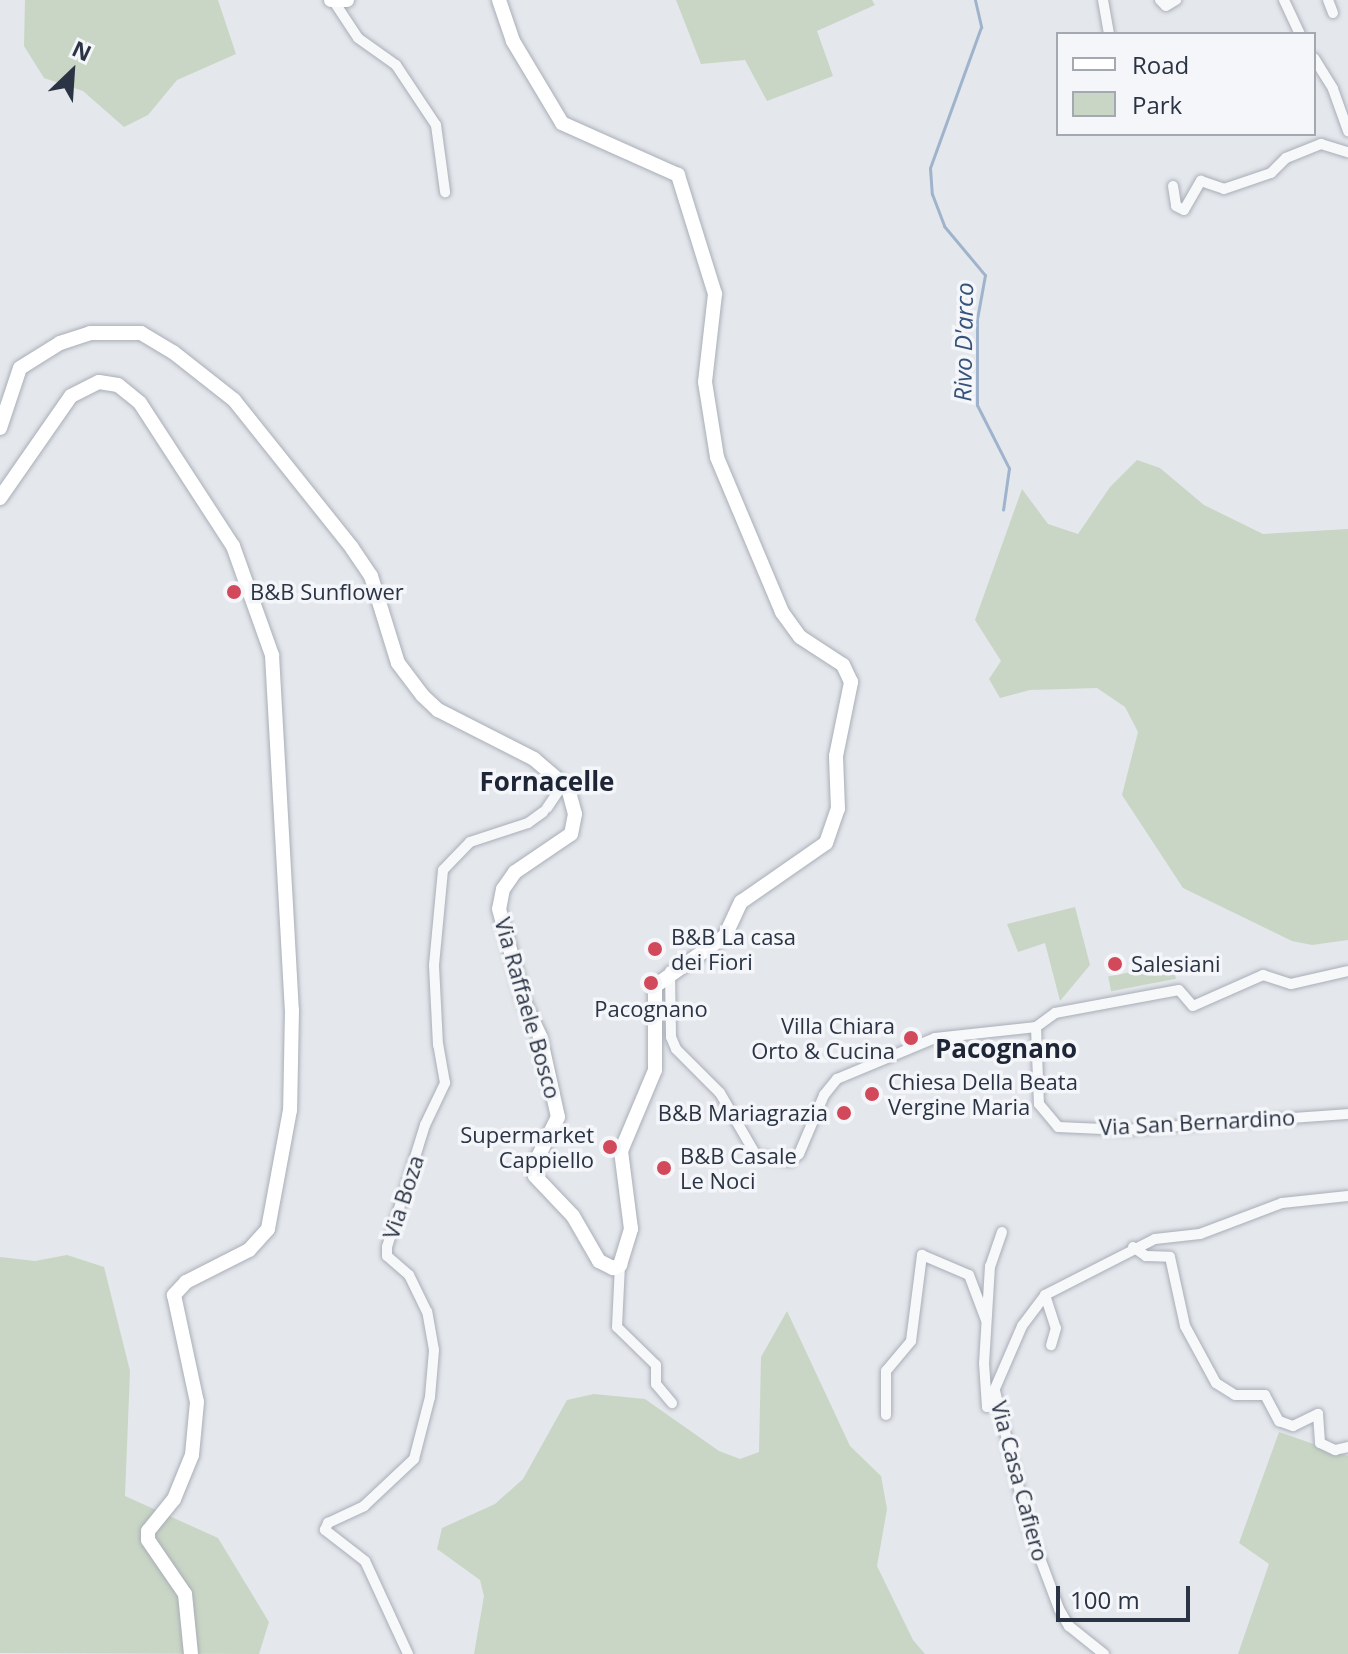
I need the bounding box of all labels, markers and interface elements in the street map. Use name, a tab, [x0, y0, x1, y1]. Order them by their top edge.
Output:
north arrow	[32, 32, 112, 112]
legend	[1056, 32, 1316, 136]
text: N	[68, 33, 97, 68]
text: Road	[1132, 48, 1189, 81]
text: Park	[1132, 88, 1182, 121]
water label: Rivo D'arco	[948, 282, 978, 402]
place label: B&B Sunflower	[250, 579, 404, 605]
marker: B&B Sunflower	[225, 583, 243, 601]
district label: Fornacelle	[480, 766, 614, 798]
street label: Via Raffaele Bosco	[490, 914, 566, 1102]
place label: B&B La casa dei Fiori	[671, 923, 796, 974]
marker: B&B La casa dei Fiori	[646, 940, 664, 958]
place label: Salesiani	[1131, 951, 1221, 977]
marker: Salesiani	[1106, 955, 1124, 973]
marker: Pacognano	[642, 974, 660, 992]
place label: Pacognano	[594, 996, 708, 1022]
place label: Villa Chiara Orto & Cucina	[751, 1012, 895, 1064]
marker: Villa Chiara Orto & Cucina	[902, 1029, 920, 1047]
district label: Pacognano	[935, 1033, 1077, 1065]
place label: Chiesa Della Beata Vergine Maria	[888, 1068, 1078, 1120]
marker: Chiesa Della Beata Vergine Maria	[863, 1085, 881, 1103]
place label: B&B Mariagrazia	[658, 1100, 828, 1126]
marker: B&B Mariagrazia	[835, 1104, 853, 1122]
street label: Via San Bernardino	[1098, 1104, 1296, 1140]
place label: Supermarket Cappiello	[460, 1121, 594, 1172]
marker: Supermarket Cappiello	[601, 1138, 619, 1156]
place label: B&B Casale Le Noci	[680, 1142, 797, 1194]
street label: Via Boza	[377, 1152, 429, 1242]
marker: B&B Casale Le Noci	[655, 1159, 673, 1177]
street label: Via Casa Cafiero	[986, 1398, 1054, 1564]
scale bar	[1060, 1570, 1194, 1620]
text: 100 m	[1070, 1583, 1140, 1616]

